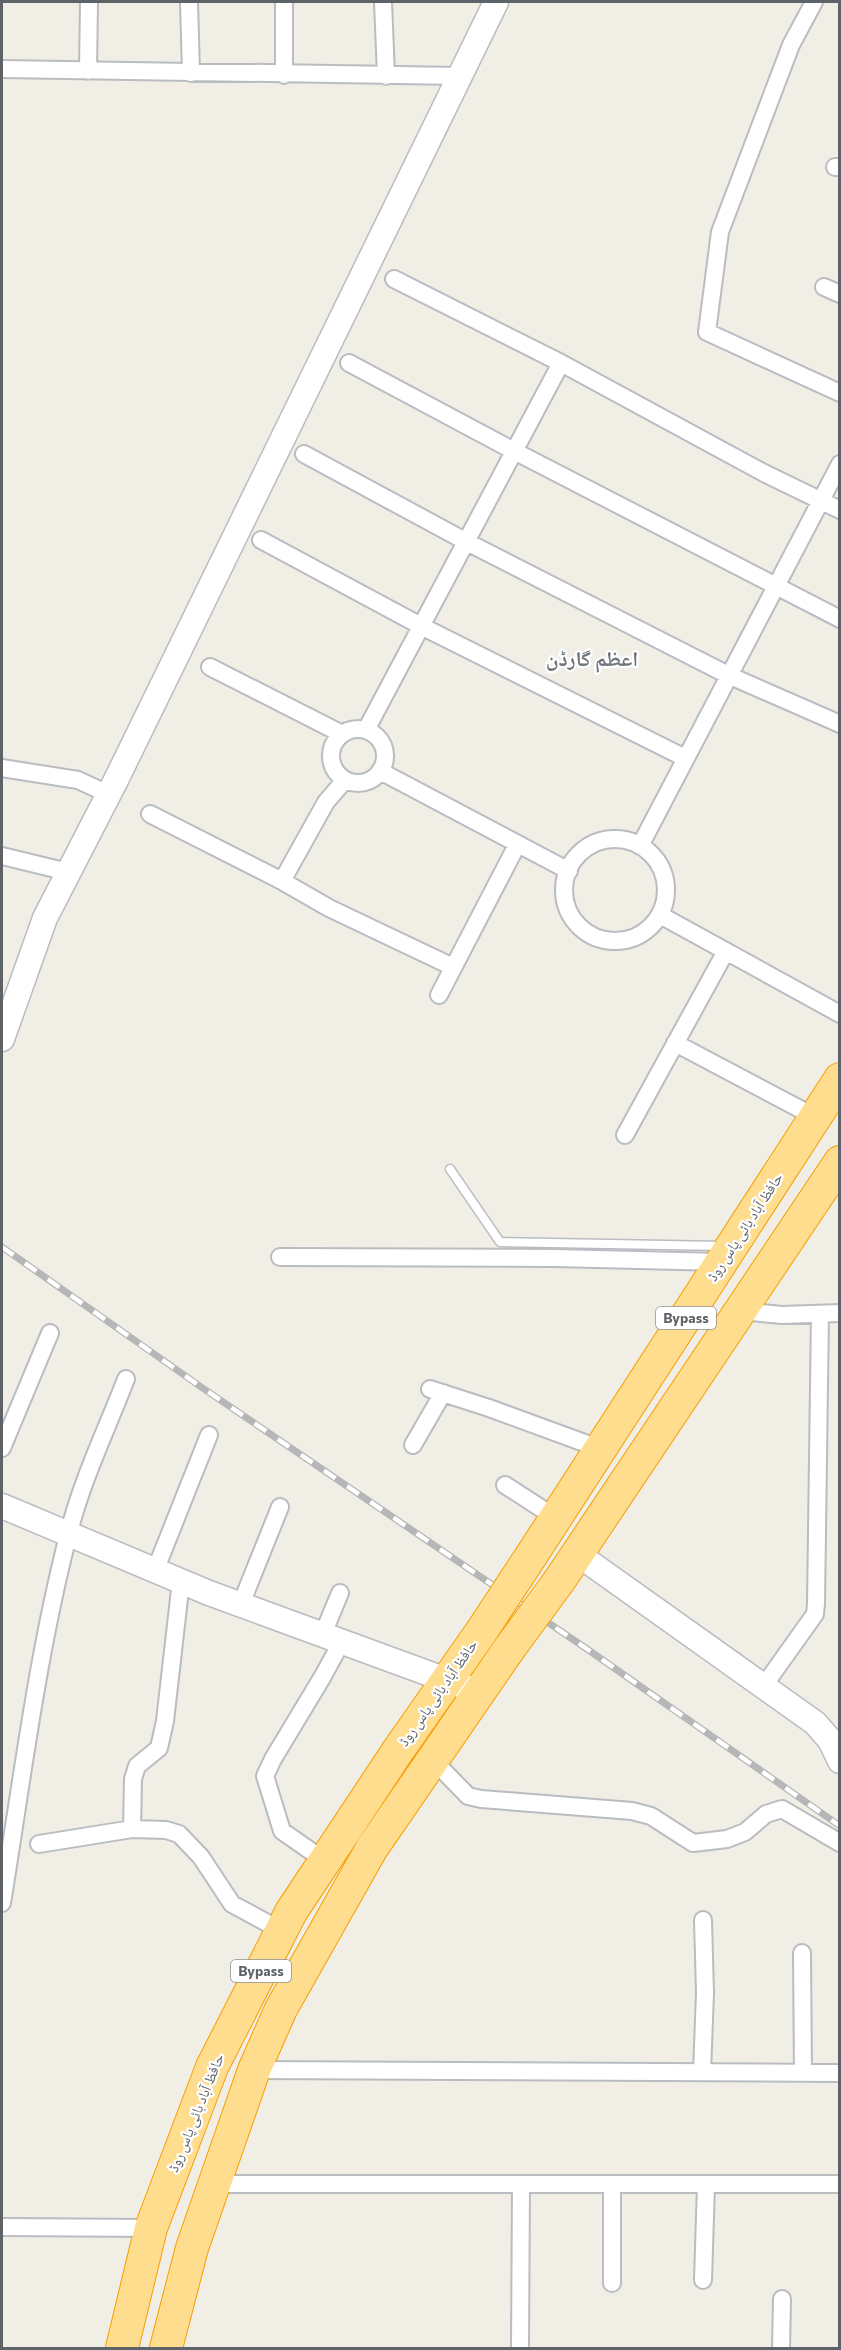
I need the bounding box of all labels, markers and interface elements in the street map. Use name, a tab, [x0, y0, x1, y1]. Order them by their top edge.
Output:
district label: اعظم گارڈن	[546, 645, 638, 673]
street label: حافظ آباد بائی پاس روڈ	[702, 1168, 788, 1285]
road number: Bypass	[656, 1307, 716, 1329]
street label: حافظ آباد بائی پاس روڈ	[394, 1635, 483, 1750]
road number: Bypass	[231, 1960, 291, 1982]
street label: حافظ آباد بائی پاس روڈ	[163, 2050, 229, 2175]

